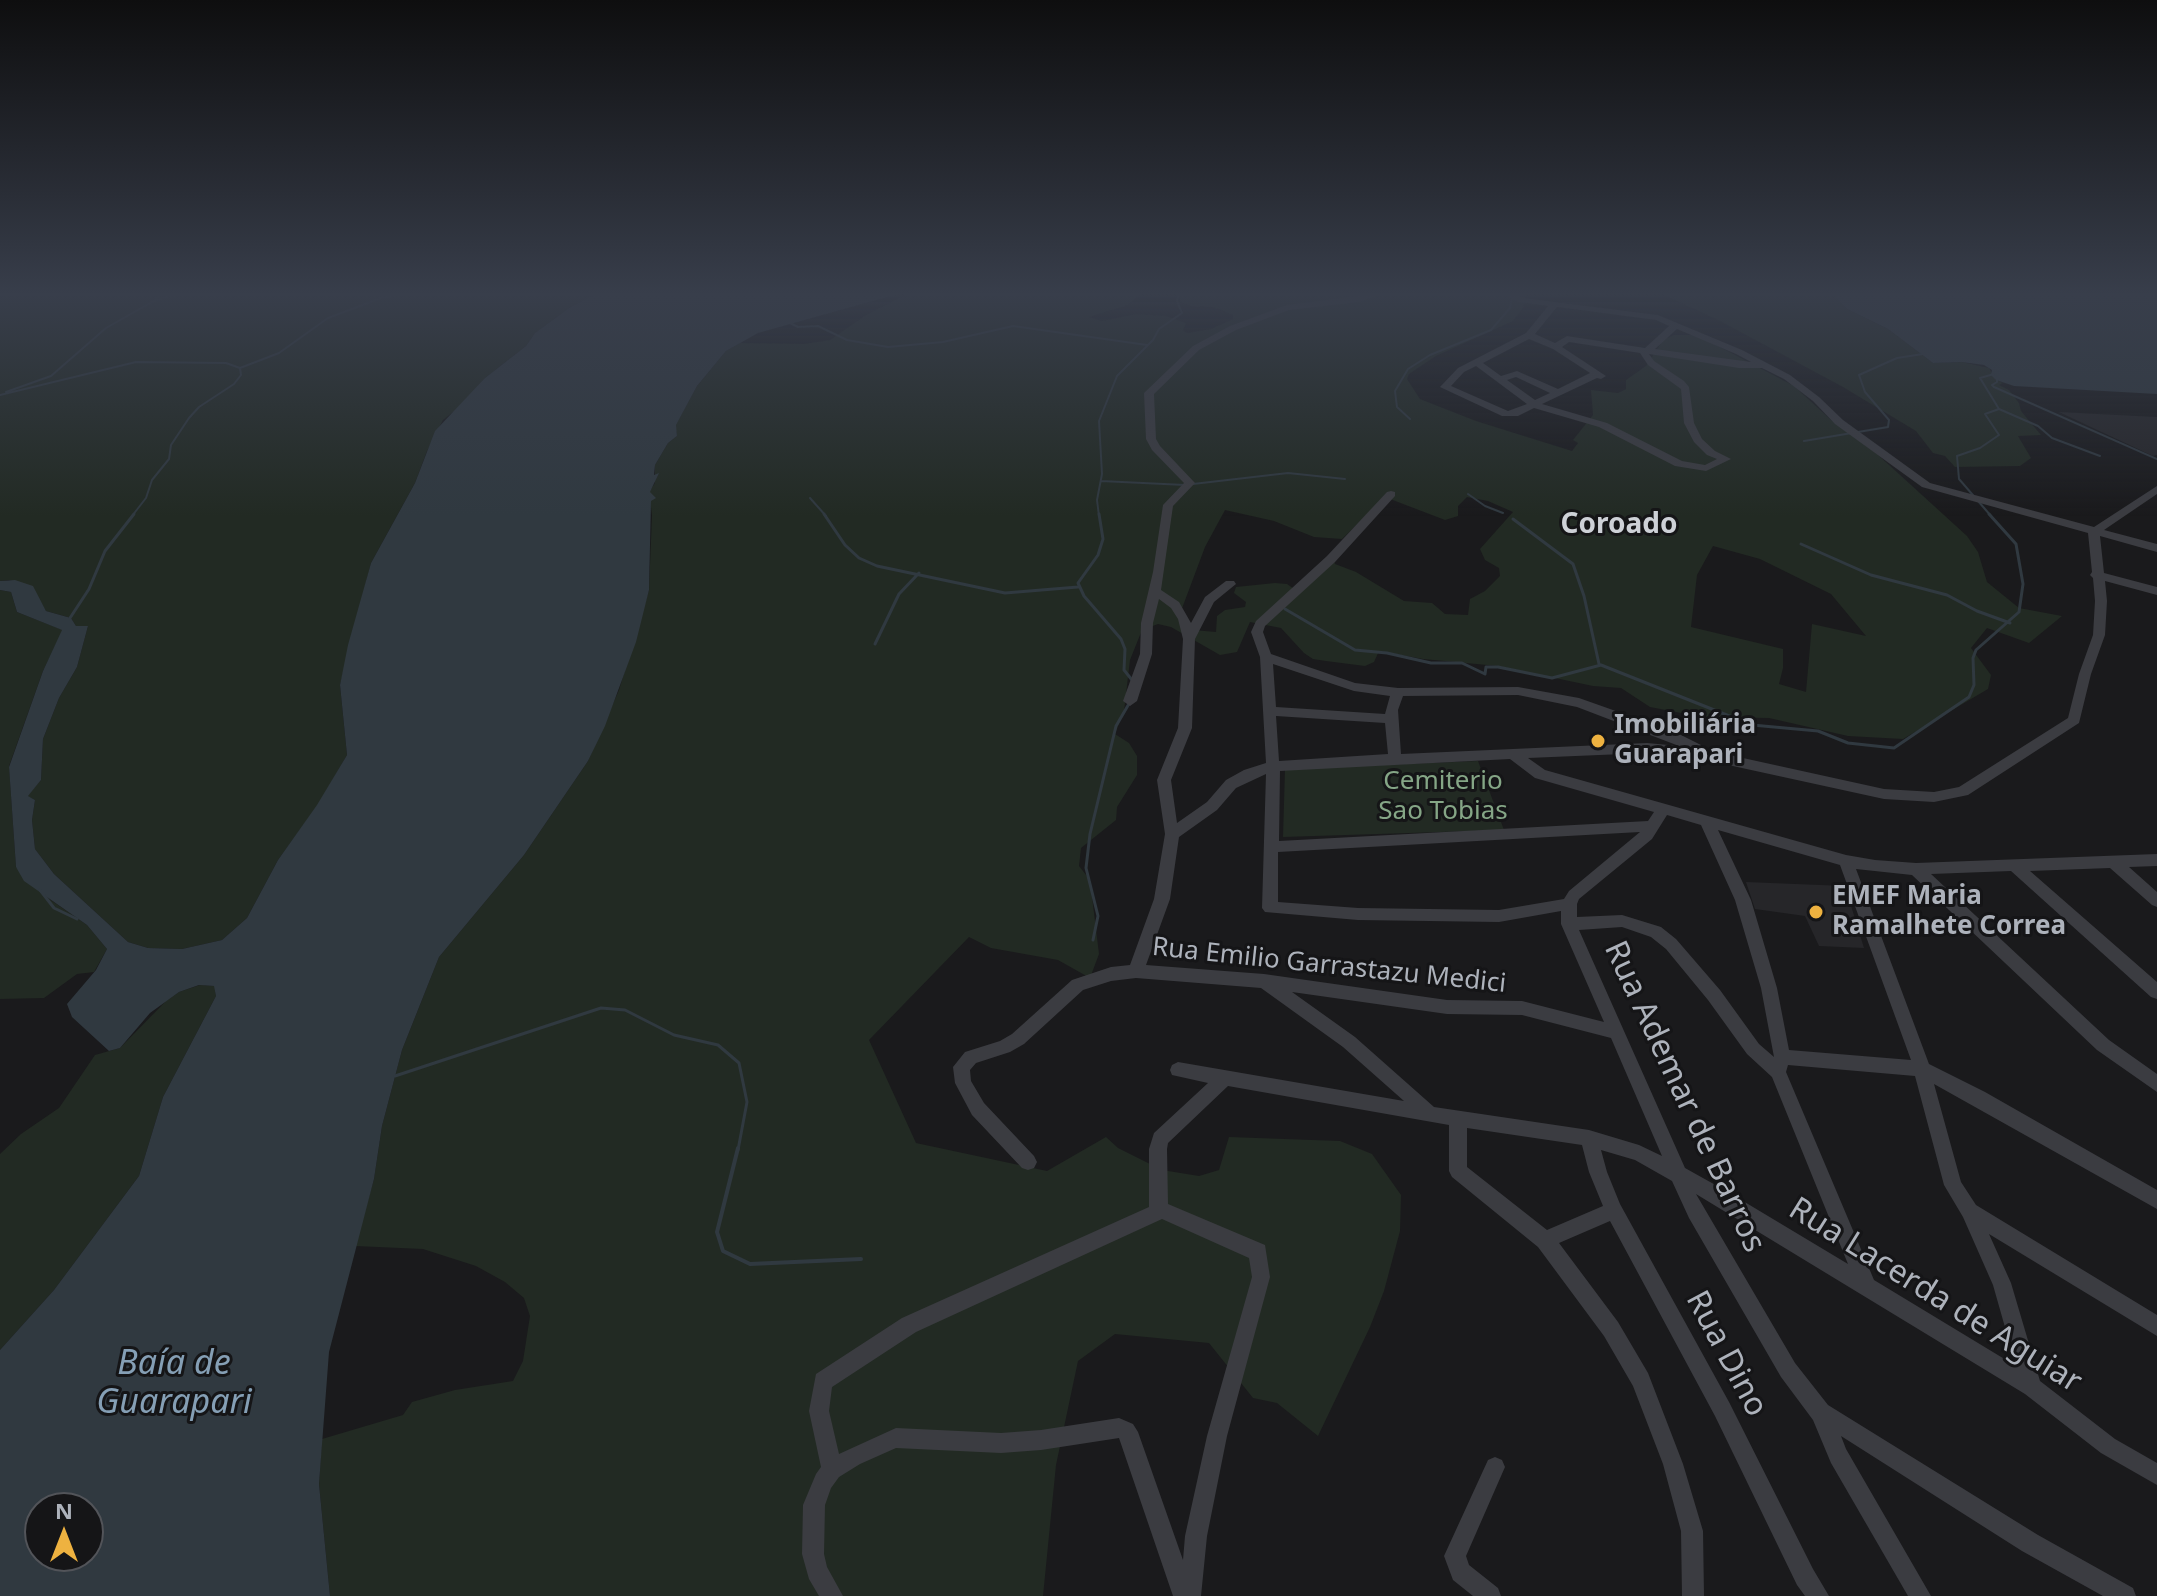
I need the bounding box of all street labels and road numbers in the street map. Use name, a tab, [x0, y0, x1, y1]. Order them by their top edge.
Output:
street label: Rua Emilio Garrastazu Medici	[1151, 932, 1507, 1000]
street label: Rua Ademar de Barros	[1595, 935, 1773, 1259]
street label: Rua Lacerda de Aguiar	[1782, 1190, 2088, 1402]
street label: Rua Dino	[1677, 1285, 1775, 1423]

